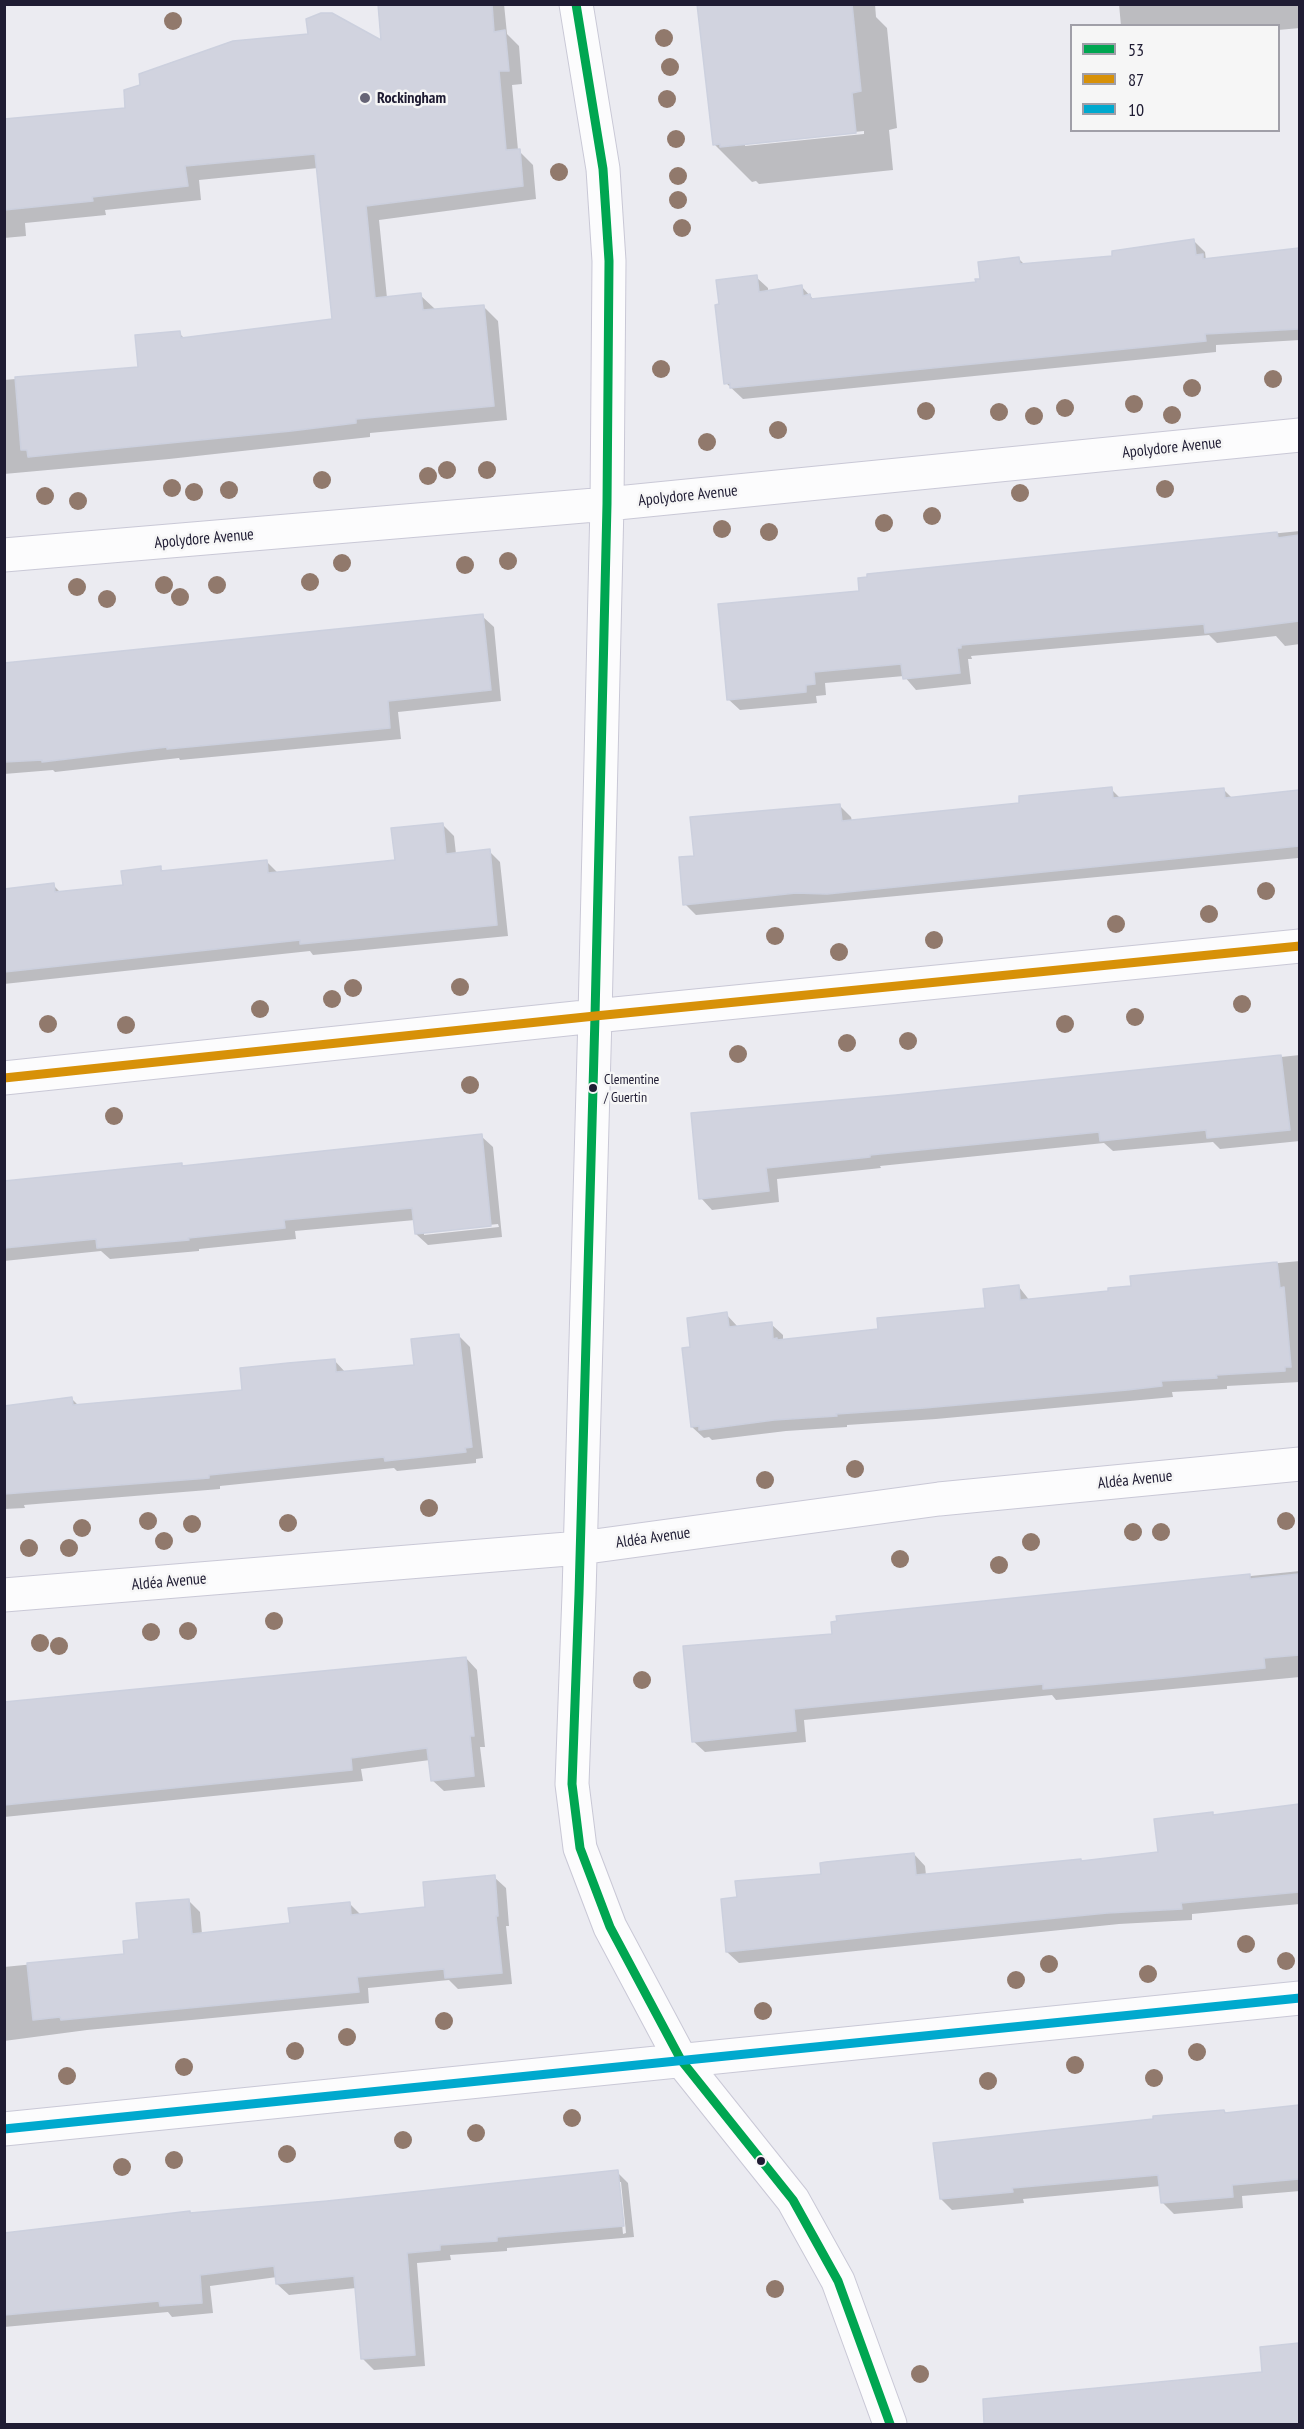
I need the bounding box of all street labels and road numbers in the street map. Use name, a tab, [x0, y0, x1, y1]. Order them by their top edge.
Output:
street label: Apolydore Avenue	[1121, 433, 1223, 463]
street label: Apolydore Avenue	[637, 481, 739, 511]
street label: Apolydore Avenue	[153, 525, 255, 553]
street label: Aldéa Avenue	[1097, 1467, 1173, 1493]
street label: Aldéa Avenue	[614, 1523, 692, 1553]
street label: Aldéa Avenue	[131, 1569, 207, 1595]

